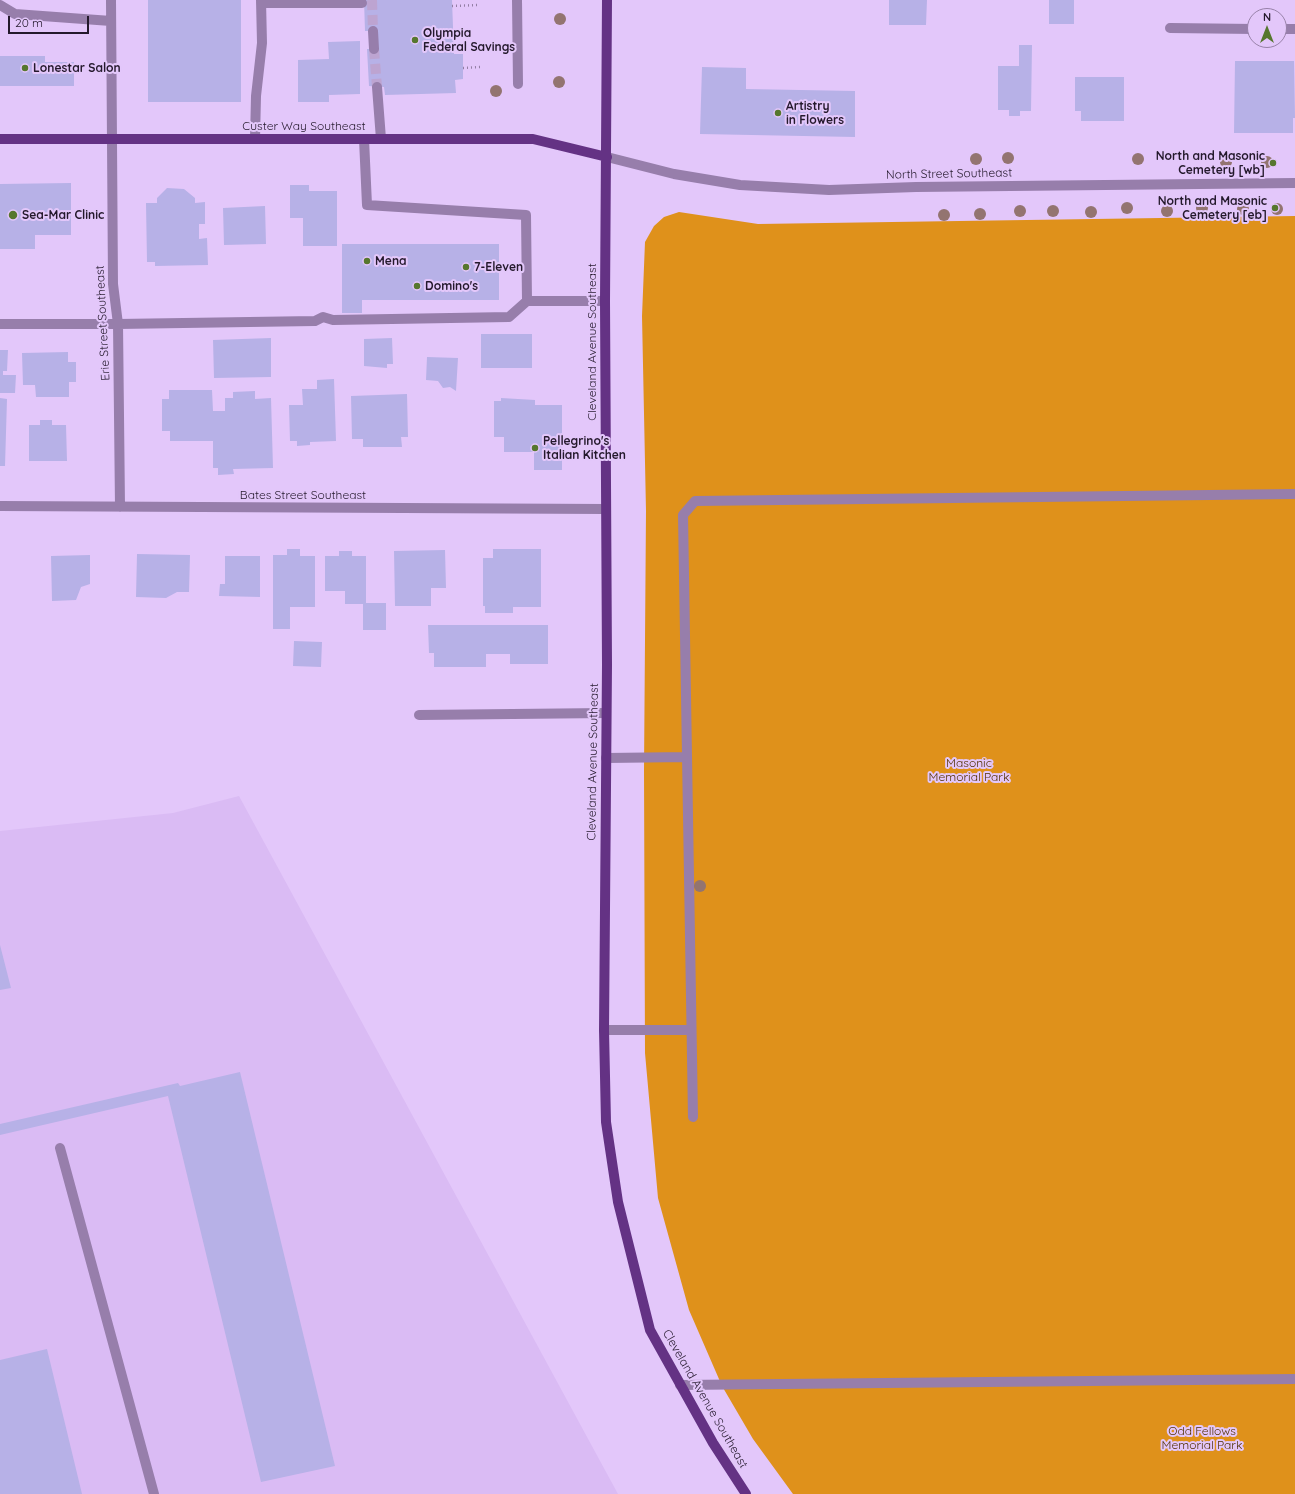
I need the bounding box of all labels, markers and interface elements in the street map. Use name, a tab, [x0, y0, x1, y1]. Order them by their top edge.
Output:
scale bar	[10, 8, 91, 34]
north arrow	[1247, 8, 1287, 48]
text: N	[1263, 10, 1271, 24]
text: 20 m	[15, 15, 43, 30]
place label: Olympia Federal Savings	[423, 26, 515, 54]
marker: Olympia Federal Savings	[410, 35, 420, 45]
place label: Lonestar Salon	[33, 61, 121, 75]
marker: Lonestar Salon	[20, 63, 30, 73]
place label: Artistry in Flowers	[786, 99, 844, 127]
marker: Artistry in Flowers	[773, 108, 783, 118]
street label: Custer Way Southeast	[242, 119, 366, 133]
place label: North and Masonic Cemetery [wb]	[1156, 149, 1265, 177]
marker: North and Masonic Cemetery [wb]	[1268, 158, 1278, 168]
street label: North Street Southeast	[886, 166, 1012, 182]
place label: North and Masonic Cemetery [eb]	[1158, 194, 1267, 222]
marker: North and Masonic Cemetery [eb]	[1270, 203, 1280, 213]
place label: Sea-Mar Clinic	[22, 208, 104, 222]
marker: Sea-Mar Clinic	[7, 209, 19, 221]
place label: Mena	[375, 254, 407, 268]
marker: Mena	[362, 256, 372, 266]
place label: 7-Eleven	[474, 260, 523, 274]
marker: 7-Eleven	[461, 262, 471, 272]
street label: Cleveland Avenue Southeast	[585, 263, 599, 421]
street label: Erie Street Southeast	[93, 265, 113, 381]
place label: Domino's	[425, 279, 478, 293]
marker: Domino's	[412, 281, 422, 291]
place label: Pellegrino's Italian Kitchen	[543, 434, 626, 462]
marker: Pellegrino's Italian Kitchen	[530, 443, 540, 453]
street label: Bates Street Southeast	[240, 488, 366, 502]
street label: Cleveland Avenue Southeast	[584, 683, 602, 841]
park label: Masonic Memorial Park	[929, 756, 1009, 784]
street label: Cleveland Avenue Southeast	[659, 1327, 751, 1471]
park label: Odd Fellows Memorial Park	[1162, 1424, 1242, 1452]

